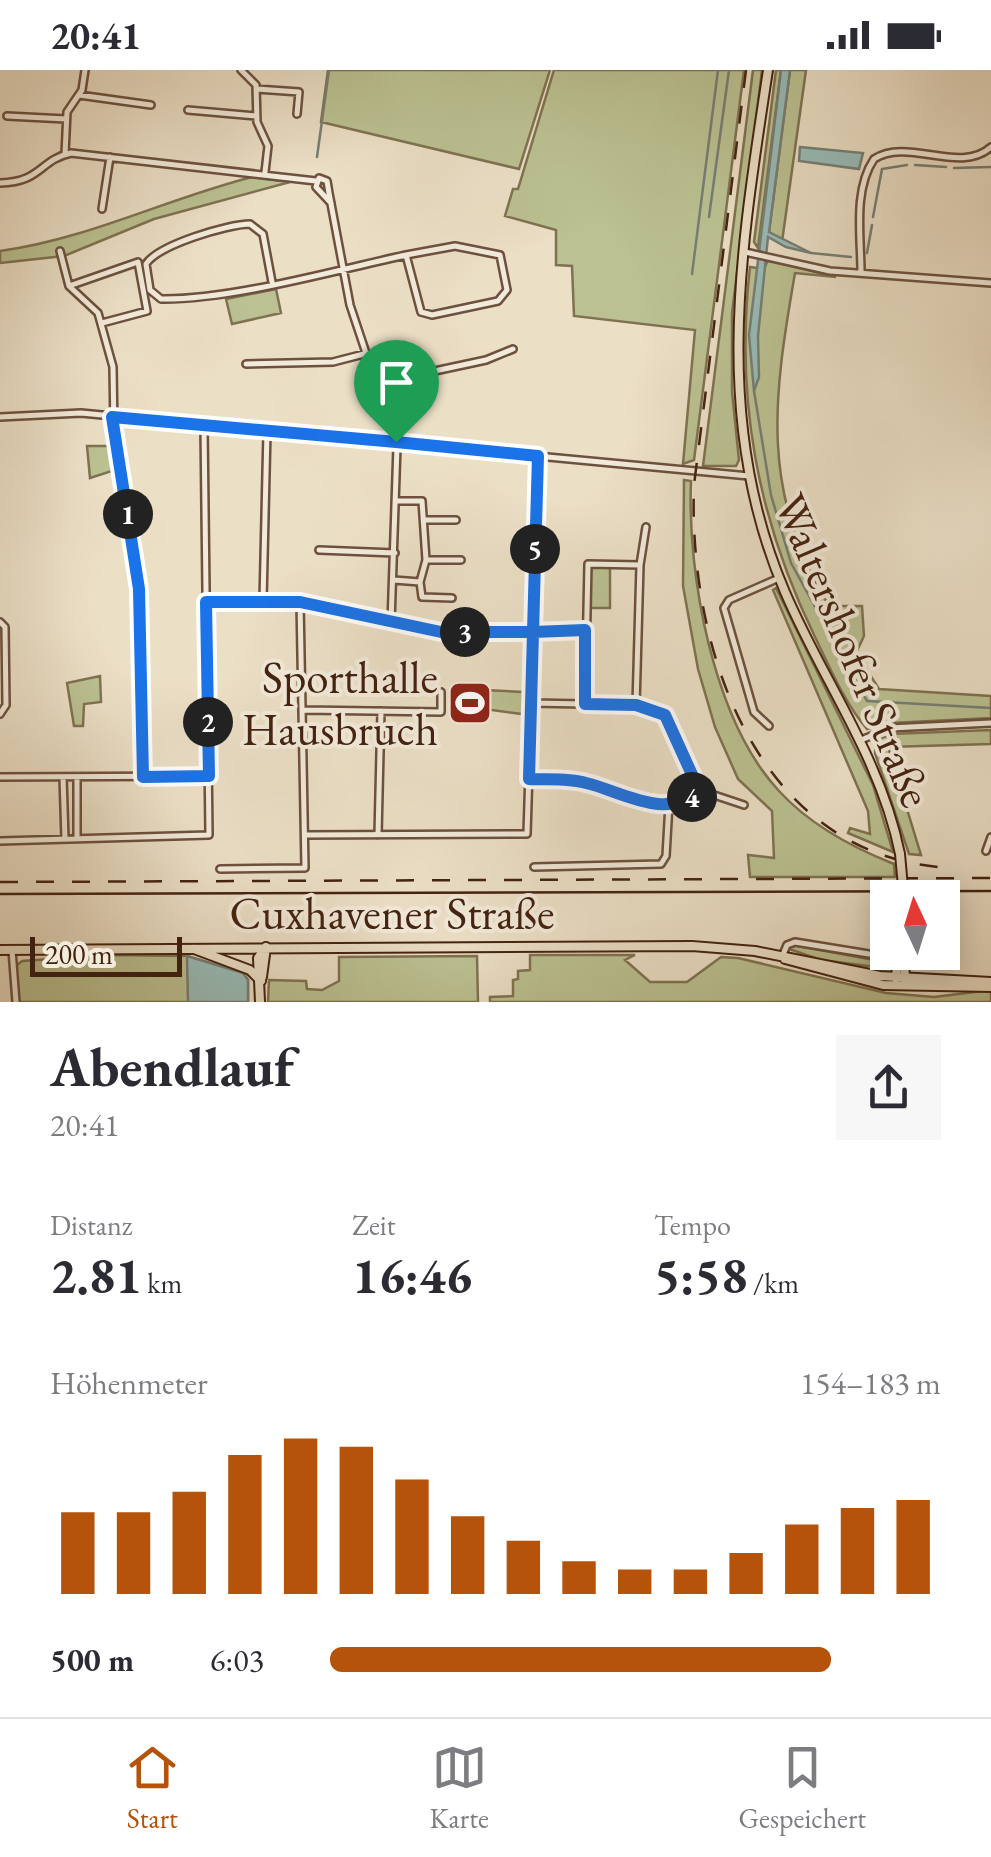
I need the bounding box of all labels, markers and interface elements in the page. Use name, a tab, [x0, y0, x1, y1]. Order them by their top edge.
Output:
text: 20:41	[50, 11, 141, 60]
pin	[354, 340, 439, 443]
icon: arrive	[369, 355, 424, 410]
street label: Waltershofer Straße	[762, 484, 946, 816]
pin: 1	[103, 489, 153, 539]
text: 1	[121, 496, 135, 532]
pin: 5	[510, 524, 560, 574]
text: 5	[528, 531, 542, 567]
pin: 3	[440, 607, 490, 657]
text: 3	[458, 614, 472, 650]
place label: Sporthalle Hausbruch	[242, 648, 438, 758]
sports icon: Sporthalle Hausbruch	[447, 680, 493, 726]
pin: 2	[183, 697, 233, 747]
text: 2	[201, 704, 215, 740]
pin: 4	[667, 772, 717, 822]
text: 4	[685, 779, 699, 815]
north arrow	[870, 880, 960, 970]
map controls	[870, 880, 960, 970]
street label: Cuxhavener Straße	[230, 884, 555, 942]
scale bar	[30, 932, 182, 976]
text: 200 m	[45, 936, 113, 972]
text: Abendlauf	[50, 1031, 294, 1102]
button: share	[836, 1035, 941, 1140]
text: 20:41	[50, 1104, 119, 1146]
text: Distanz	[50, 1207, 132, 1243]
text: Zeit	[352, 1207, 395, 1243]
text: Tempo	[654, 1207, 731, 1243]
text: 2.81	[50, 1243, 142, 1308]
text: 16:46	[352, 1243, 472, 1308]
text: 5:58	[654, 1243, 747, 1308]
text: km	[142, 1265, 182, 1301]
text: /km	[747, 1265, 799, 1301]
text: Höhenmeter	[50, 1362, 208, 1404]
text: 154–183 m	[800, 1362, 941, 1404]
text: 500 m	[50, 1639, 134, 1681]
text: 6:03	[210, 1639, 264, 1681]
tab: Start	[125, 1740, 180, 1836]
tab: Karte	[430, 1740, 489, 1836]
tab: Gespeichert	[739, 1740, 866, 1836]

